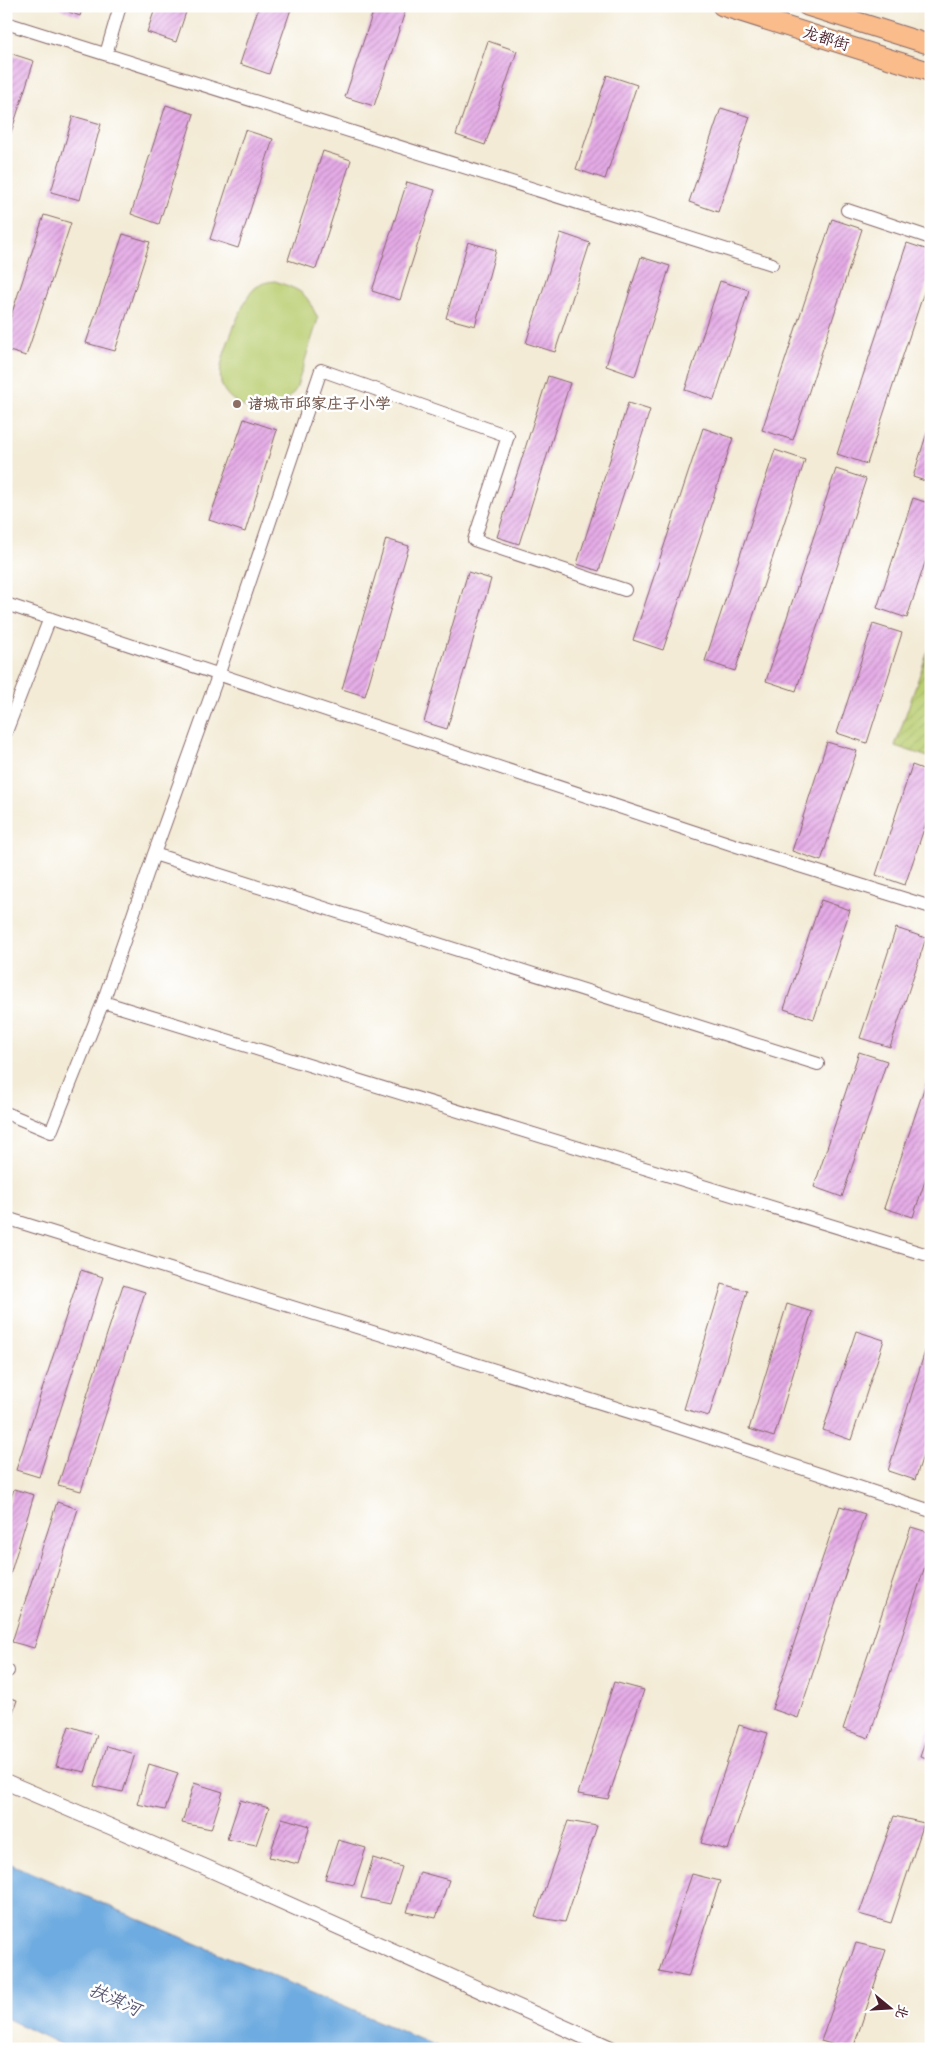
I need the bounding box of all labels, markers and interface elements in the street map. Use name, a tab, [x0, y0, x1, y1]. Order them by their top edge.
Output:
street label: 龙都街	[800, 23, 852, 55]
place label: 诸城市邱家庄子小学	[247, 395, 391, 414]
marker: 诸城市邱家庄子小学	[231, 398, 243, 410]
water label: 扶淇河	[86, 1979, 147, 2022]
north arrow	[864, 1982, 914, 2032]
text: 北	[892, 2003, 912, 2021]

